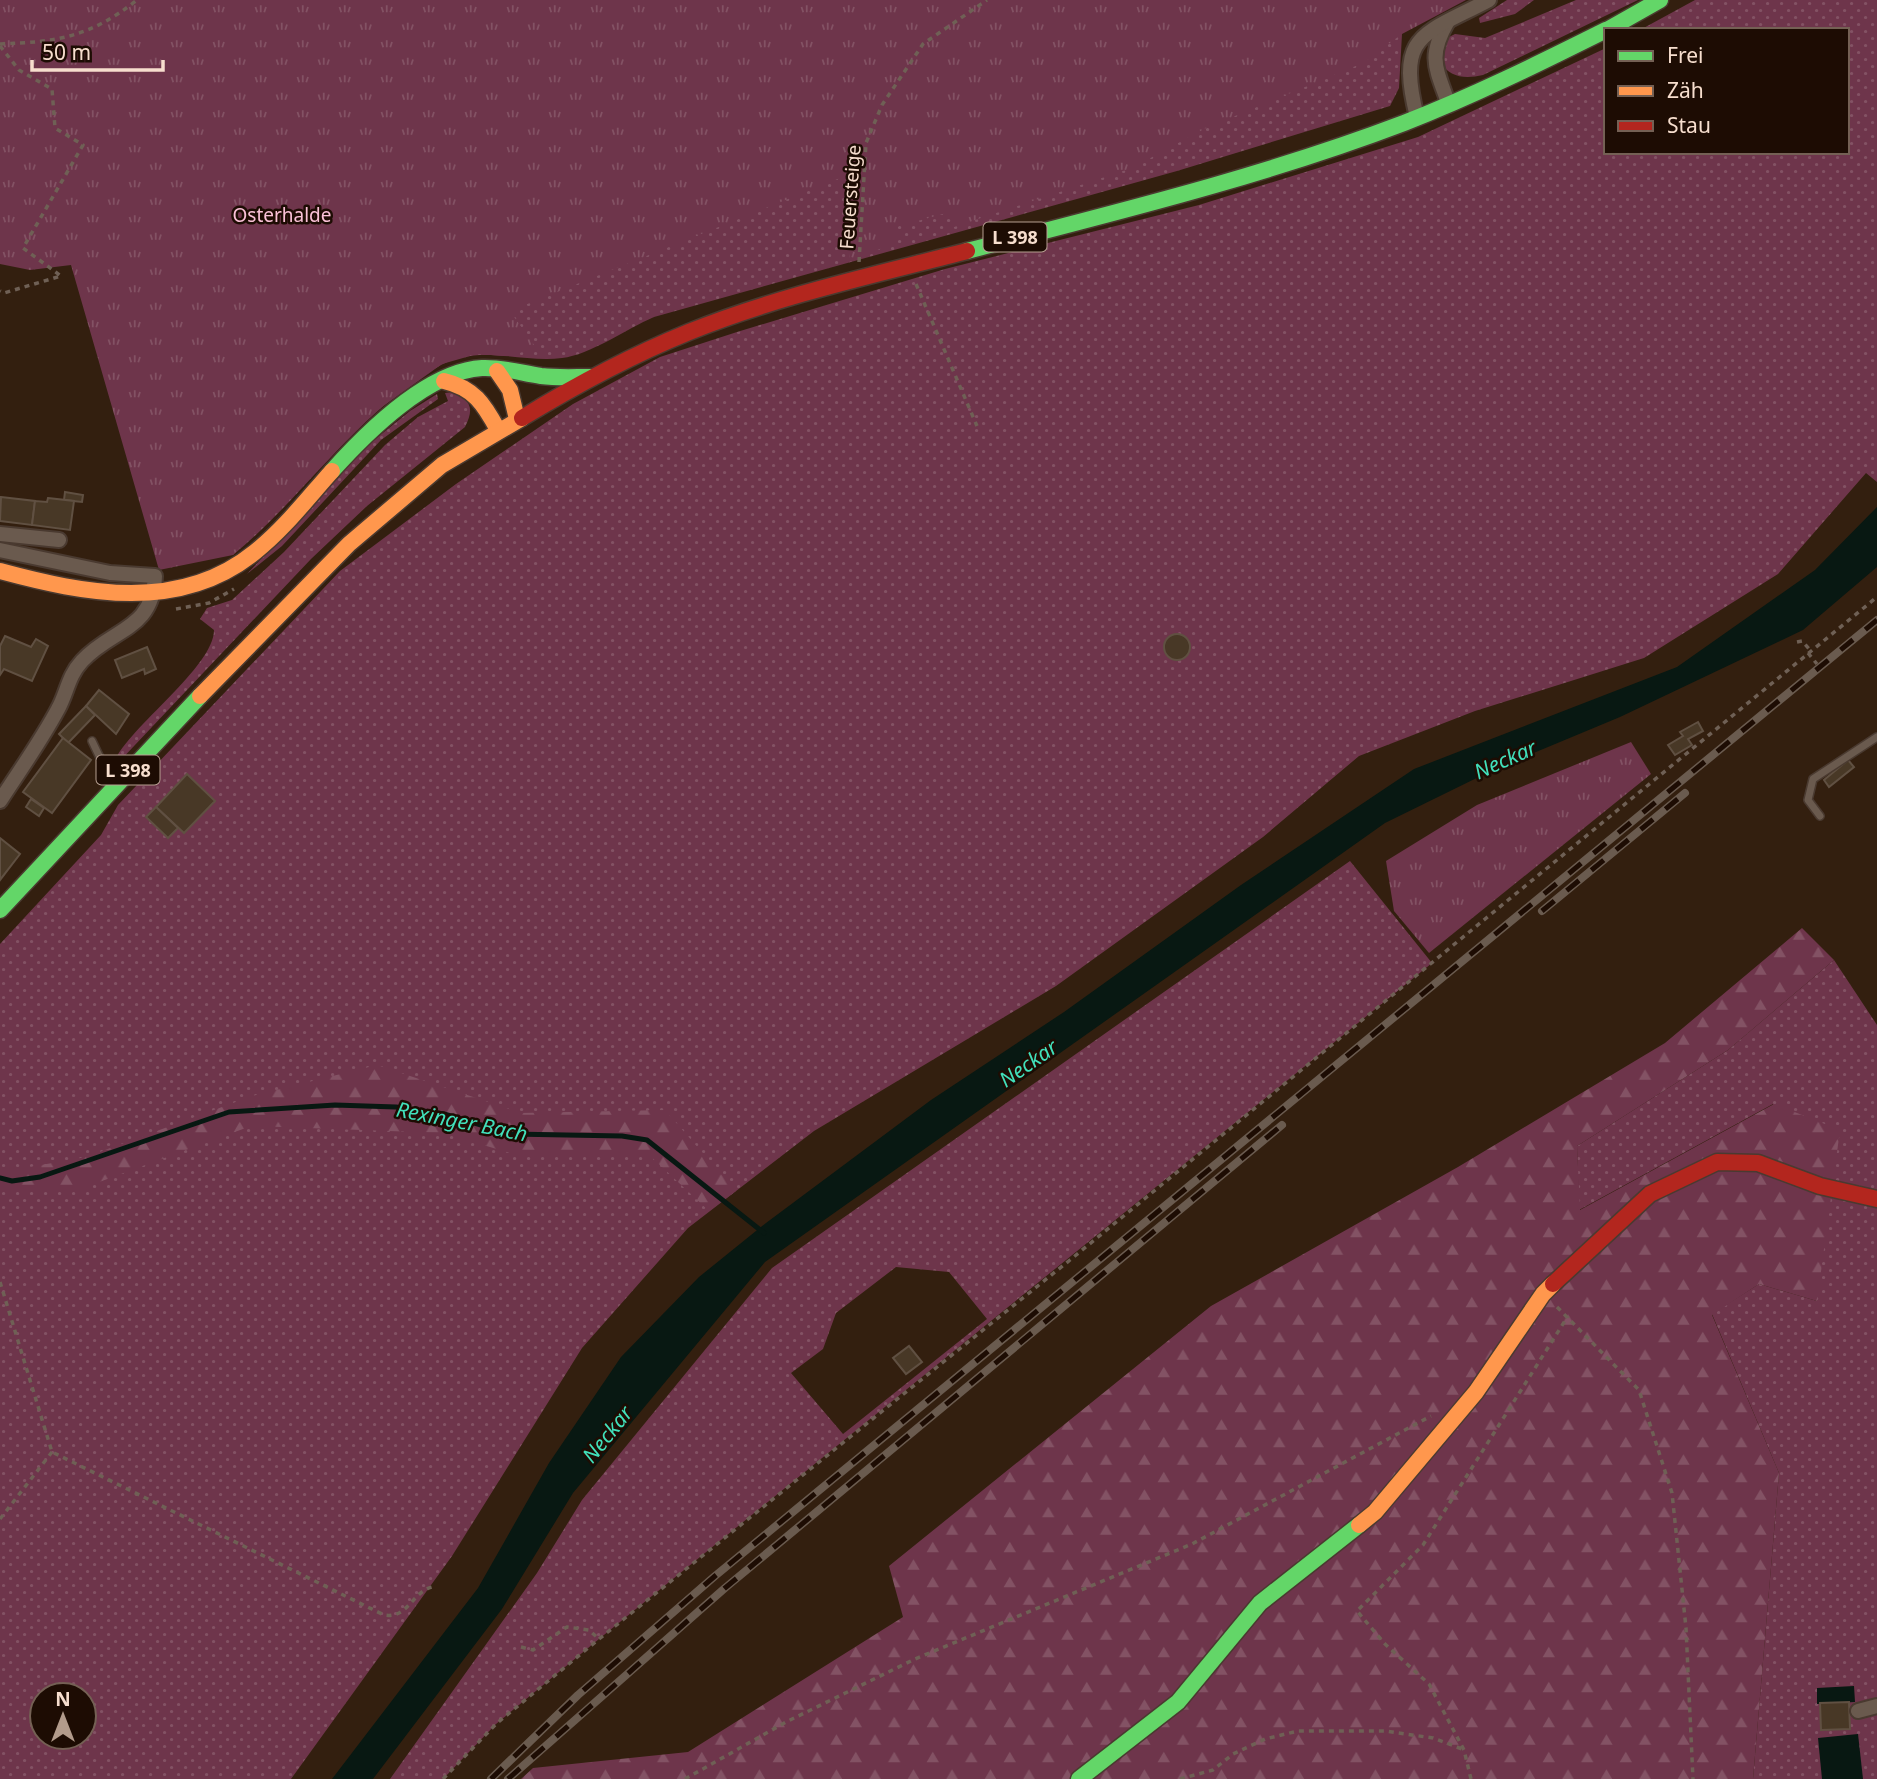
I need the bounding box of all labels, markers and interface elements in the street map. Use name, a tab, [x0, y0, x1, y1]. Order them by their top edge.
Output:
scale bar	[32, 28, 163, 72]
legend	[1604, 28, 1849, 154]
text: 50 m	[42, 38, 91, 66]
text: Frei	[1667, 41, 1703, 69]
text: Zäh	[1667, 76, 1704, 104]
text: Stau	[1667, 111, 1711, 139]
street label: Feuersteige	[833, 144, 867, 250]
park label: Osterhalde	[232, 202, 332, 228]
road number: L 398	[984, 222, 1046, 251]
water label: Neckar	[1469, 732, 1542, 785]
road number: L 398	[96, 756, 160, 784]
water label: Neckar	[993, 1032, 1064, 1093]
water label: Rexinger Bach	[394, 1095, 530, 1147]
water label: Neckar	[575, 1398, 640, 1468]
north arrow	[28, 1681, 98, 1751]
text: N	[55, 1686, 71, 1712]

